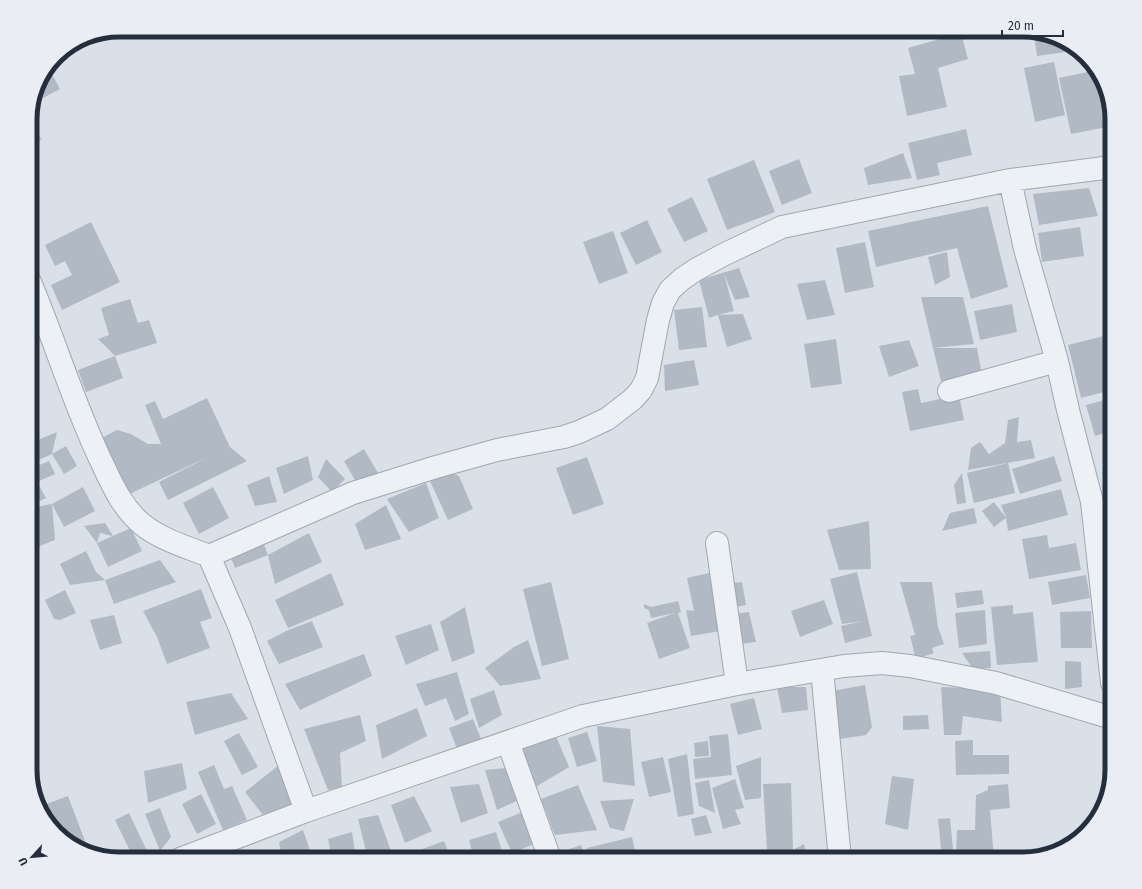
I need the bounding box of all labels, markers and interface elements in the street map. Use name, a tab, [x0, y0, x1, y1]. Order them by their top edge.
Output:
scale bar	[1002, 12, 1063, 38]
text: 20 m	[1008, 19, 1034, 33]
north arrow	[12, 837, 52, 877]
text: U	[16, 855, 31, 867]

